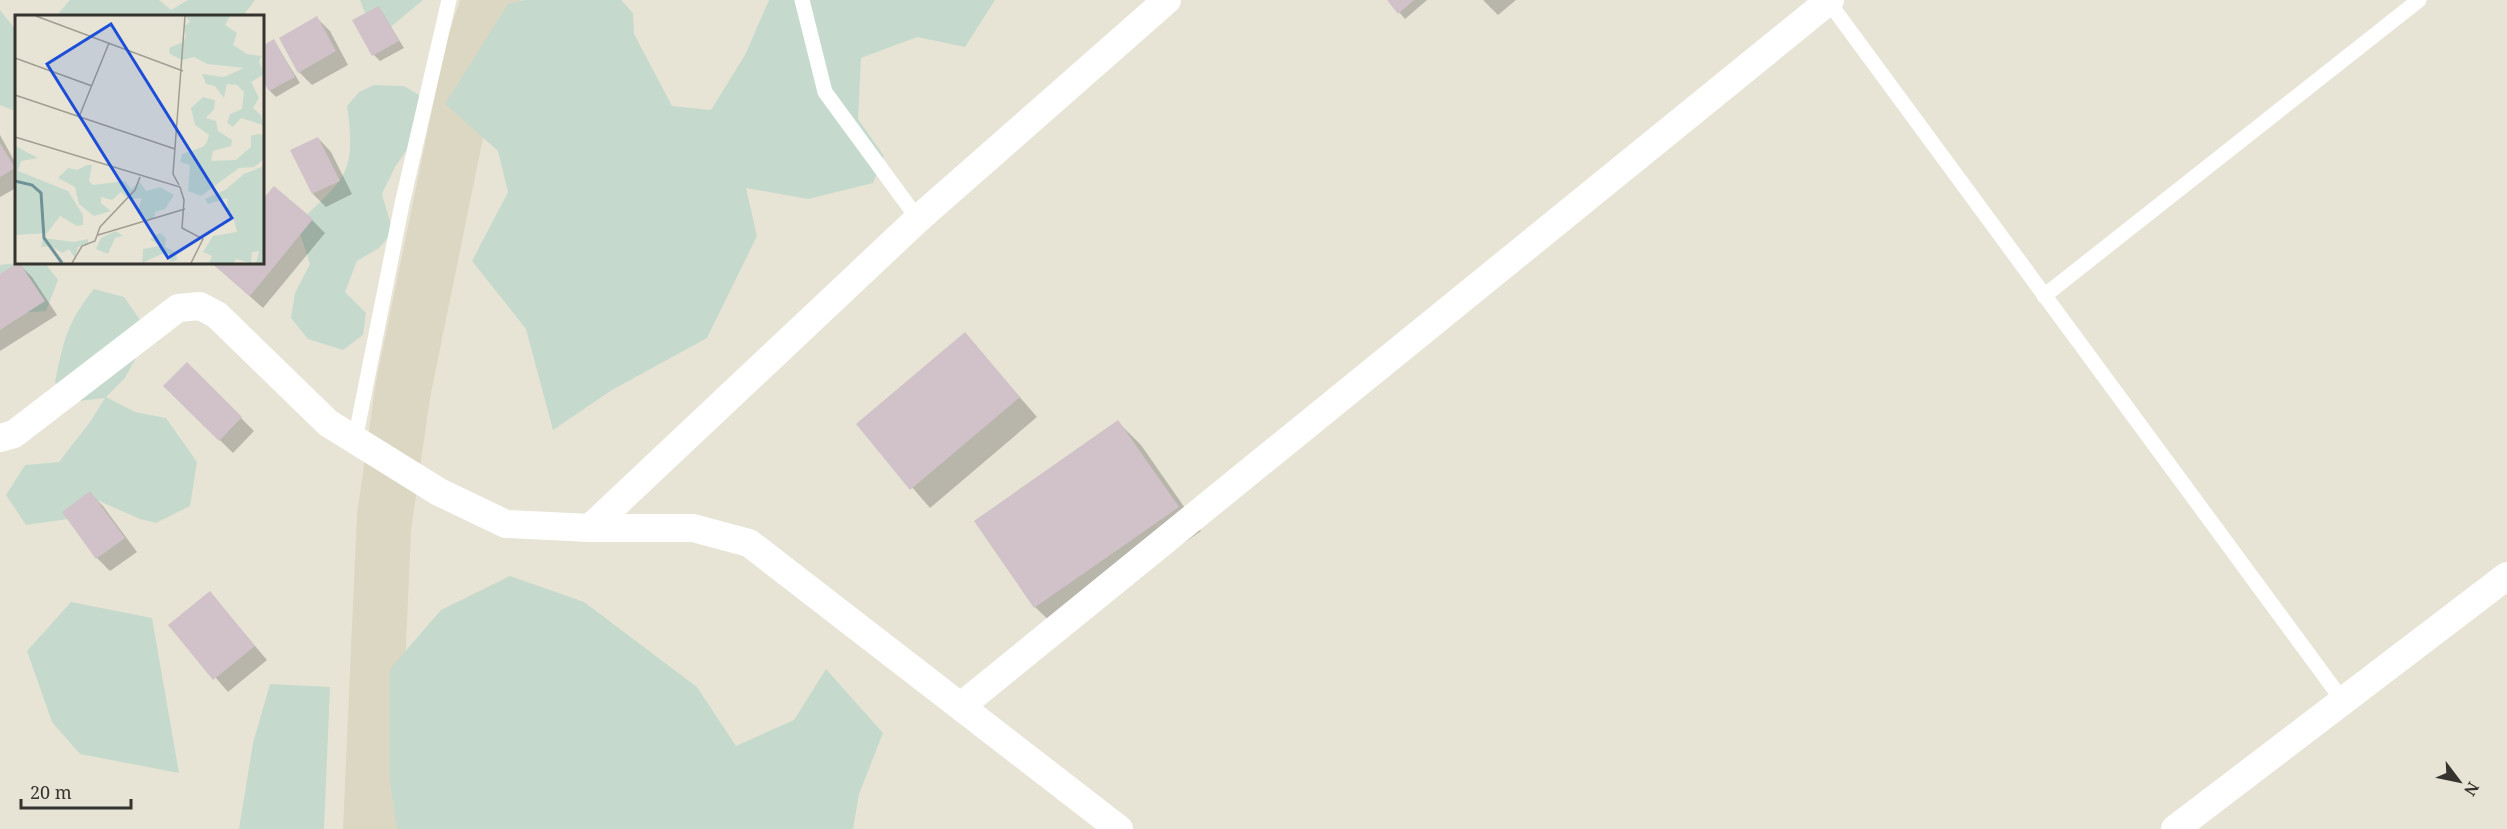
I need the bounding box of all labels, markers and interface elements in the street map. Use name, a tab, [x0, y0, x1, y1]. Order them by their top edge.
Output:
inset map	[15, 15, 264, 264]
north arrow	[2429, 751, 2489, 811]
scale bar	[21, 772, 130, 810]
text: N	[2459, 778, 2484, 800]
text: 20 m	[30, 780, 72, 804]

